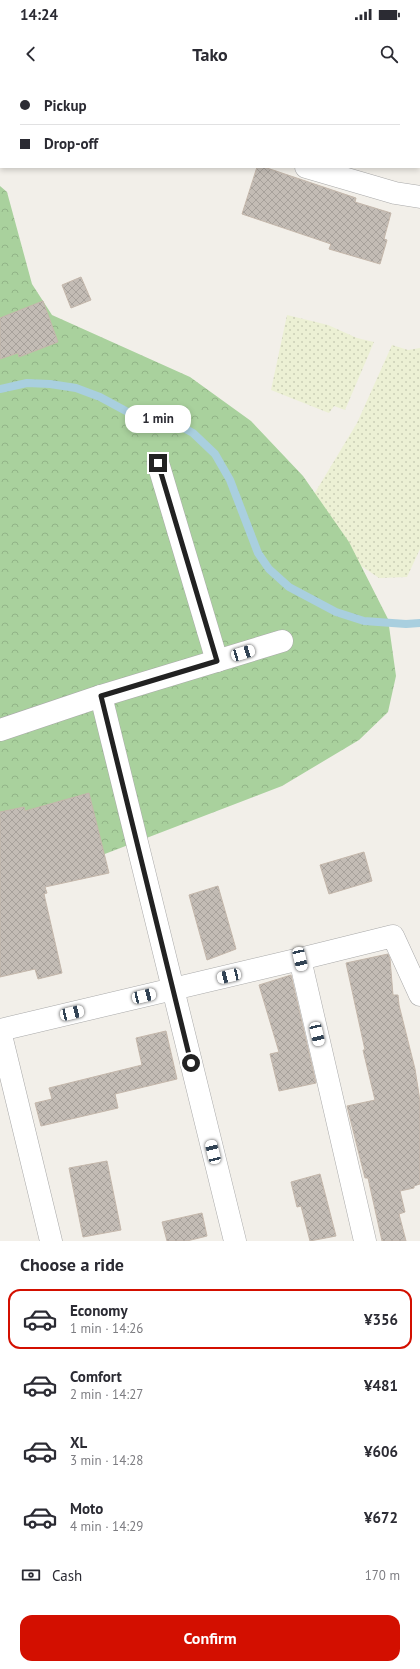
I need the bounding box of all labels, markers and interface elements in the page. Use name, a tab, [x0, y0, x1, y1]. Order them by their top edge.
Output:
text: 14:24	[20, 5, 58, 24]
icon: back	[20, 43, 42, 65]
text: Tako	[192, 43, 228, 66]
icon: search	[378, 43, 400, 65]
text: Pickup	[44, 96, 87, 115]
text: Drop-off	[44, 134, 98, 153]
callout: 1 min	[125, 405, 191, 433]
text: 1 min	[142, 410, 174, 427]
route end	[149, 454, 167, 472]
car	[230, 644, 256, 662]
car	[291, 946, 309, 972]
car	[216, 967, 242, 985]
car	[131, 987, 157, 1005]
car	[59, 1004, 85, 1022]
car	[308, 1021, 326, 1047]
route start	[182, 1054, 200, 1072]
car	[204, 1139, 222, 1165]
text: Choose a ride	[20, 1253, 124, 1276]
icon: car	[22, 1301, 58, 1337]
text: Economy	[70, 1301, 128, 1320]
text: ¥356	[364, 1310, 398, 1329]
text: 1 min · 14:26	[70, 1320, 143, 1337]
icon: car	[22, 1367, 58, 1403]
text: Comfort	[70, 1367, 122, 1386]
text: ¥481	[364, 1376, 398, 1395]
text: 2 min · 14:27	[70, 1386, 143, 1403]
icon: car	[22, 1433, 58, 1469]
text: XL	[70, 1433, 87, 1452]
text: ¥606	[364, 1442, 398, 1461]
text: 3 min · 14:28	[70, 1452, 143, 1469]
icon: car	[22, 1499, 58, 1535]
text: Moto	[70, 1499, 103, 1518]
text: ¥672	[364, 1508, 398, 1527]
text: 4 min · 14:29	[70, 1518, 143, 1535]
icon: cash	[20, 1564, 42, 1586]
text: Cash	[52, 1566, 82, 1585]
text: 170 m	[365, 1567, 400, 1584]
button: Confirm	[20, 1615, 400, 1661]

